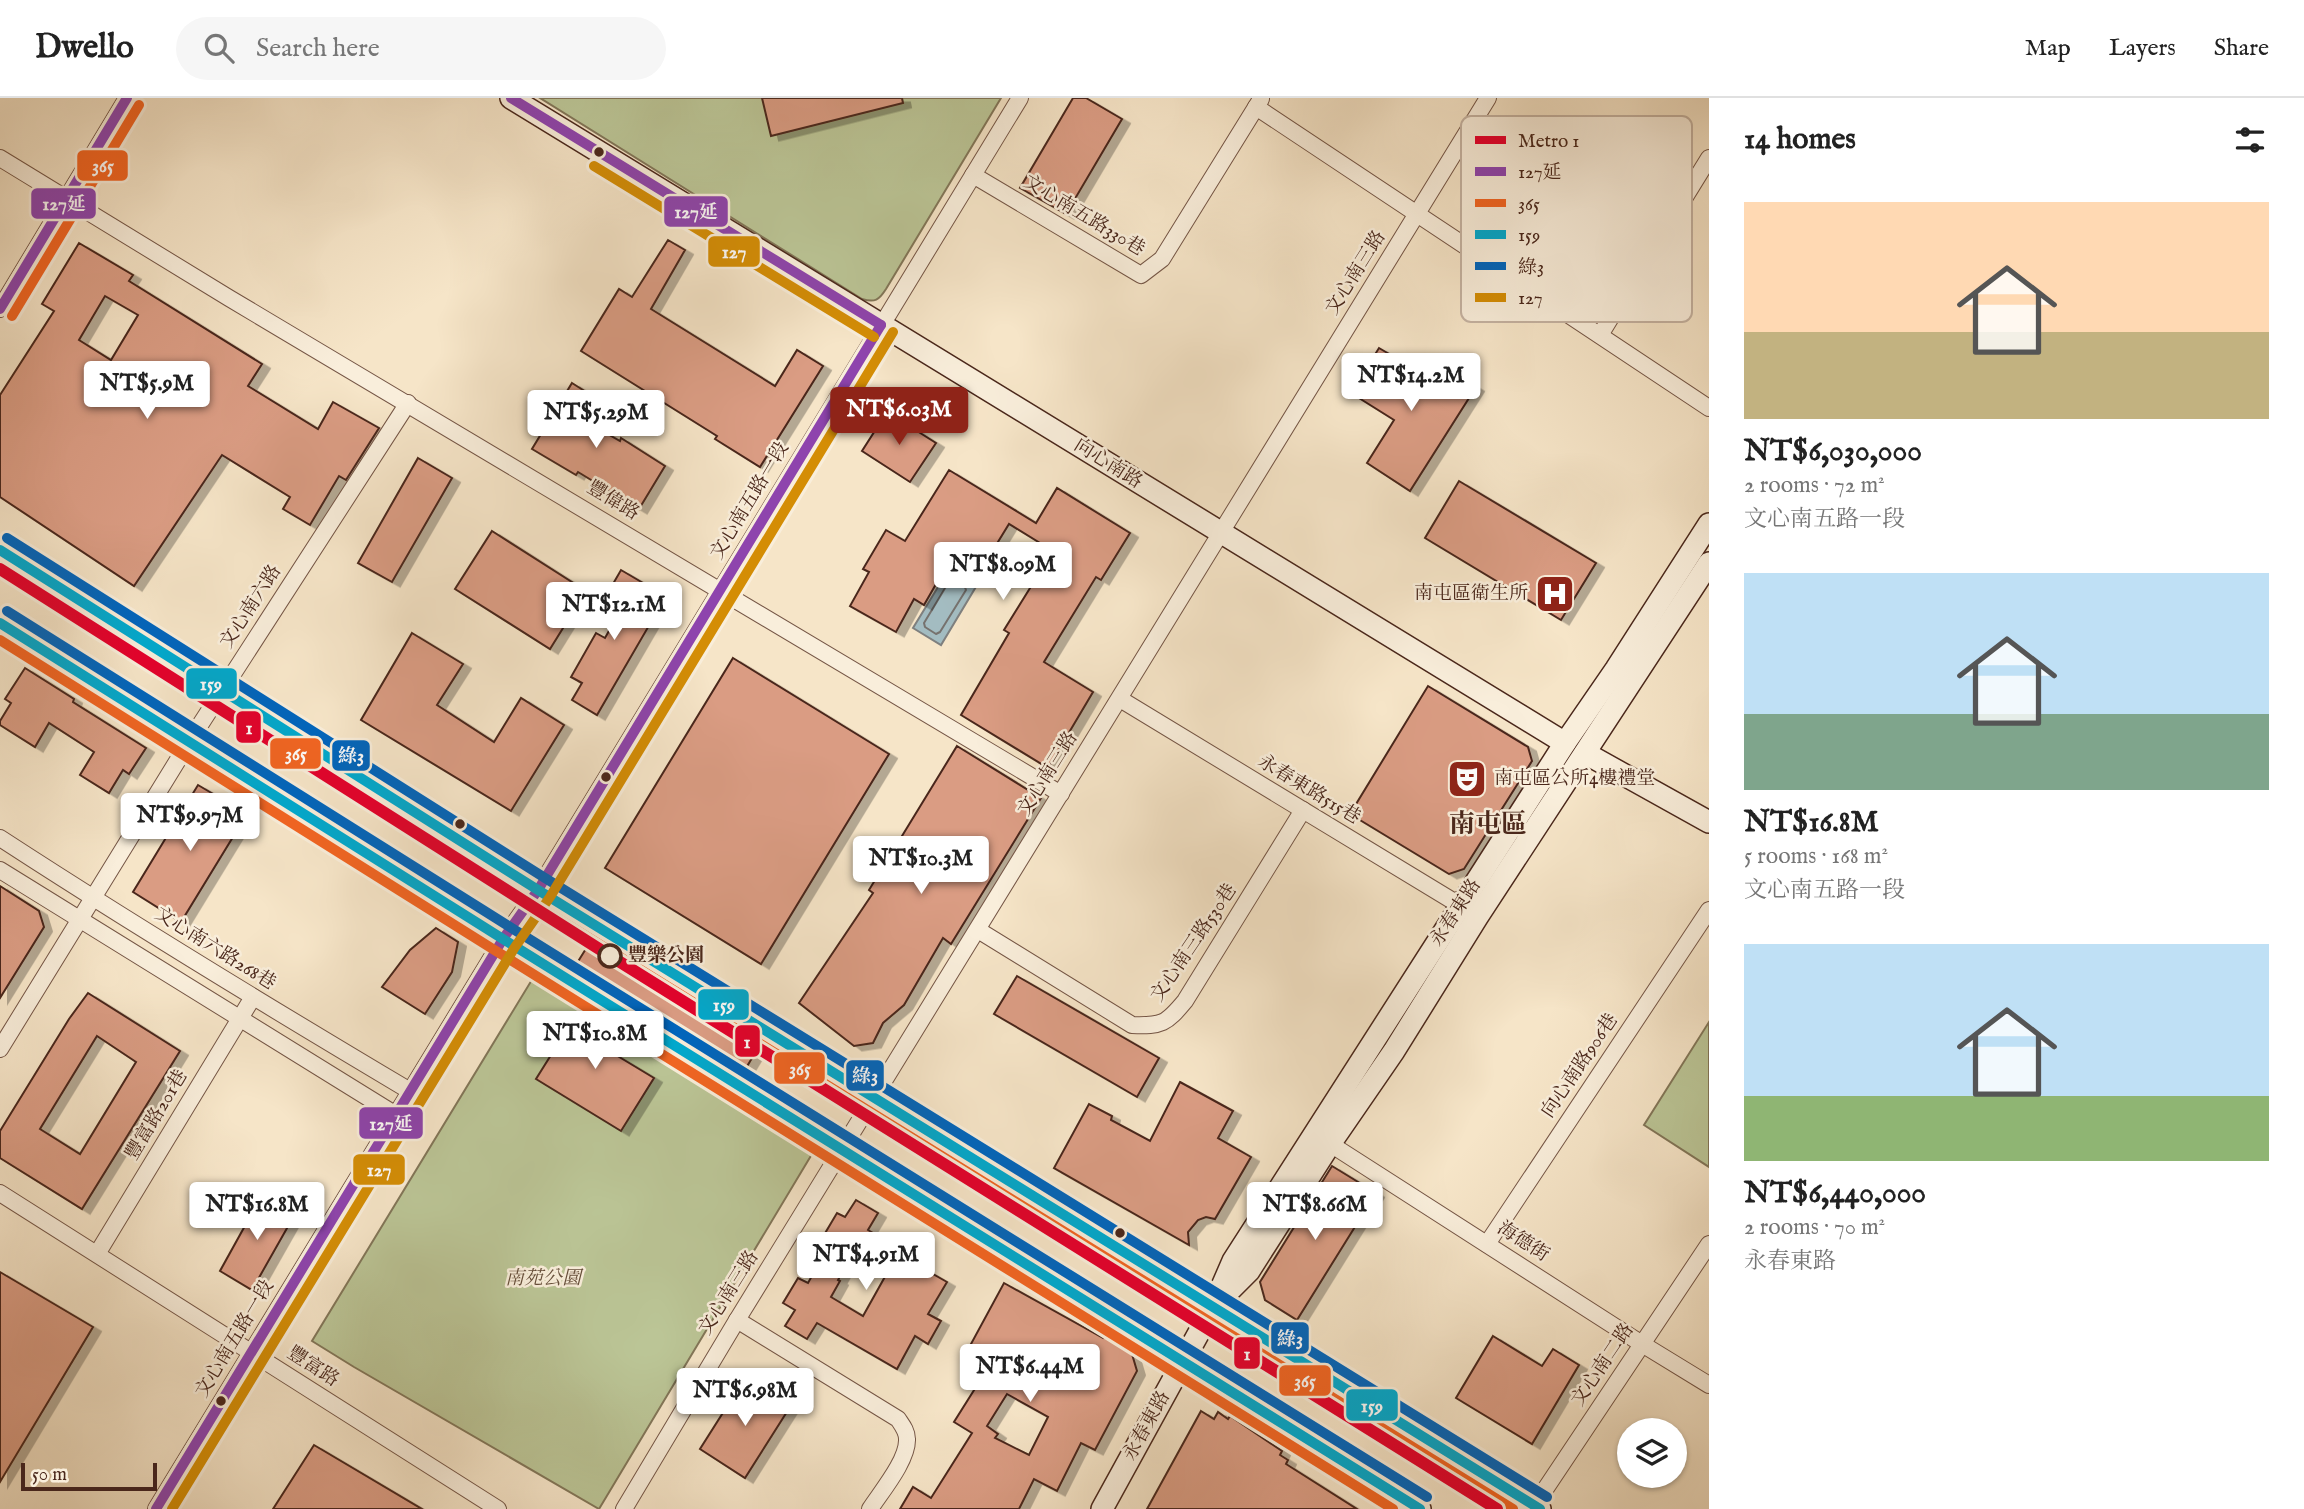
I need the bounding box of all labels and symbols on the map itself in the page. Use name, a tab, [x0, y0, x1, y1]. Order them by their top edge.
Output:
legend	[1461, 116, 1692, 322]
text: Metro 1	[1518, 130, 1579, 154]
unlabelled marker	[592, 145, 606, 159]
line badge: 365	[76, 149, 129, 182]
text: 365	[92, 155, 114, 179]
text: 127延	[1518, 161, 1562, 185]
street label: 文心南五路330巷	[1019, 170, 1149, 262]
line badge: 127延	[30, 187, 97, 220]
text: 127延	[42, 193, 86, 217]
text: 365	[1518, 193, 1540, 217]
line badge: 127延	[663, 195, 729, 228]
text: 127延	[674, 201, 718, 225]
text: 159	[1518, 224, 1540, 248]
street label: 文心南三路	[1321, 226, 1391, 320]
line badge: 127	[707, 235, 761, 268]
text: 127	[722, 241, 746, 265]
text: 綠3	[1518, 256, 1544, 280]
text: 127	[1518, 287, 1543, 311]
pin: NT$14.2M	[1339, 354, 1483, 413]
pin: NT$5.9M	[82, 362, 212, 421]
pin: NT$6.03M	[827, 388, 971, 447]
pin: NT$5.29M	[524, 390, 668, 450]
street label: 向心南路	[1069, 434, 1147, 494]
street label: 文心南五路一段	[705, 438, 795, 564]
street label: 豐偉路	[582, 476, 644, 526]
pin: NT$8.09M	[931, 542, 1075, 602]
street label: 文心南六路	[215, 561, 287, 653]
hospital icon: 南屯區衛生所	[1534, 573, 1576, 615]
pin: NT$12.1M	[542, 582, 686, 642]
place label: 南屯區衛生所	[1414, 582, 1528, 606]
line badge: 159	[185, 667, 238, 700]
text: 159	[200, 673, 222, 697]
line badge: 1	[235, 710, 262, 744]
text: 1	[245, 717, 253, 741]
street label: 文心南三路	[1013, 727, 1083, 821]
line badge: 365	[269, 737, 322, 770]
line badge: 綠3	[331, 739, 371, 772]
text: 365	[285, 743, 307, 767]
text: 綠3	[338, 745, 364, 769]
street label: 永春東路515巷	[1253, 750, 1365, 830]
theatre icon: 南屯區公所4樓禮堂	[1446, 758, 1488, 800]
place label: 南屯區公所4樓禮堂	[1494, 767, 1655, 791]
unlabelled marker	[599, 770, 613, 784]
pin: NT$9.97M	[118, 794, 262, 853]
district label: 南屯區	[1449, 808, 1527, 841]
unlabelled marker	[453, 817, 467, 831]
pin: NT$10.3M	[849, 836, 993, 896]
street label: 永春東路	[1425, 875, 1487, 951]
street label: 文心南三路530巷	[1146, 879, 1242, 1007]
street label: 文心南六路268巷	[150, 902, 280, 996]
marker: 豐樂公園	[598, 944, 622, 968]
place label: 豐樂公園	[628, 944, 704, 968]
line badge: 159	[697, 988, 750, 1021]
text: 159	[713, 994, 735, 1018]
street label: 向心南路906巷	[1536, 1009, 1624, 1123]
pin: NT$10.8M	[523, 1012, 667, 1071]
line badge: 1	[734, 1024, 761, 1058]
text: 1	[743, 1031, 751, 1055]
line badge: 365	[773, 1051, 826, 1085]
text: 365	[789, 1058, 811, 1082]
line badge: 綠3	[845, 1059, 885, 1092]
street label: 豐富路201巷	[121, 1065, 193, 1165]
text: 綠3	[852, 1065, 878, 1089]
line badge: 127延	[358, 1106, 424, 1140]
text: 127延	[369, 1113, 413, 1137]
line badge: 127	[352, 1153, 406, 1186]
text: 127	[367, 1159, 391, 1183]
pin: NT$16.8M	[185, 1182, 329, 1242]
pin: NT$8.66M	[1243, 1182, 1387, 1242]
street label: 海德街	[1493, 1216, 1553, 1268]
unlabelled marker	[1113, 1226, 1127, 1240]
pin: NT$4.91M	[794, 1232, 938, 1292]
street label: 文心南三路	[694, 1246, 764, 1340]
park label: 南苑公園	[505, 1267, 584, 1291]
street label: 文心南五路一段	[190, 1276, 280, 1402]
street label: 文心南二路	[1566, 1319, 1640, 1411]
line badge: 綠3	[1270, 1321, 1310, 1355]
text: 綠3	[1277, 1328, 1303, 1352]
line badge: 1	[1233, 1336, 1261, 1370]
street label: 豐富路	[283, 1341, 343, 1393]
text: 1	[1243, 1343, 1251, 1367]
pin: NT$6.44M	[958, 1344, 1102, 1404]
line badge: 365	[1278, 1364, 1332, 1397]
pin: NT$6.98M	[673, 1368, 817, 1428]
text: 365	[1294, 1370, 1316, 1394]
street label: 永春東路	[1118, 1387, 1176, 1465]
line badge: 159	[1345, 1388, 1399, 1422]
unlabelled marker	[214, 1394, 228, 1408]
text: 159	[1361, 1395, 1383, 1419]
scale bar	[21, 1460, 158, 1492]

